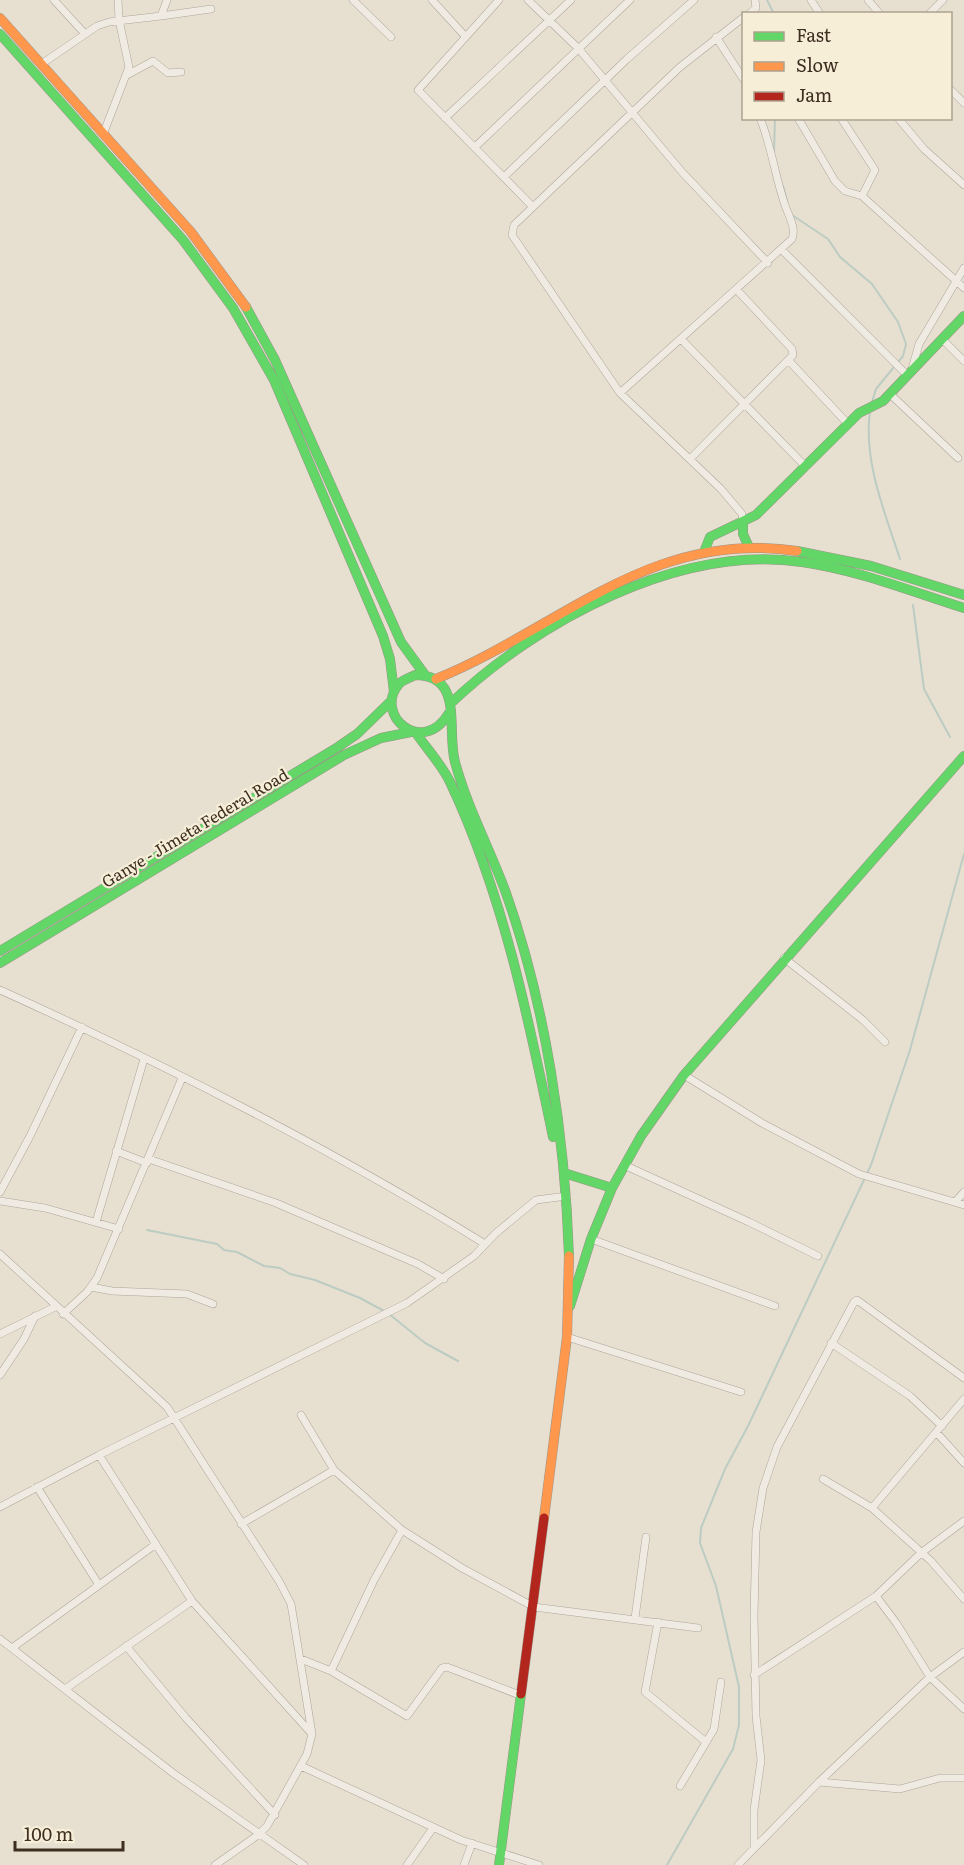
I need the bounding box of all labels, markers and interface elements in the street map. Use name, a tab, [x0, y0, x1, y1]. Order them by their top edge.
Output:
legend	[742, 12, 952, 120]
text: Fast	[796, 21, 832, 48]
text: Slow	[796, 51, 839, 78]
text: Jam	[796, 81, 832, 108]
street label: Ganye - Jimeta Federal Road	[97, 762, 293, 893]
scale bar	[15, 1814, 123, 1852]
text: 100 m	[24, 1820, 73, 1847]

